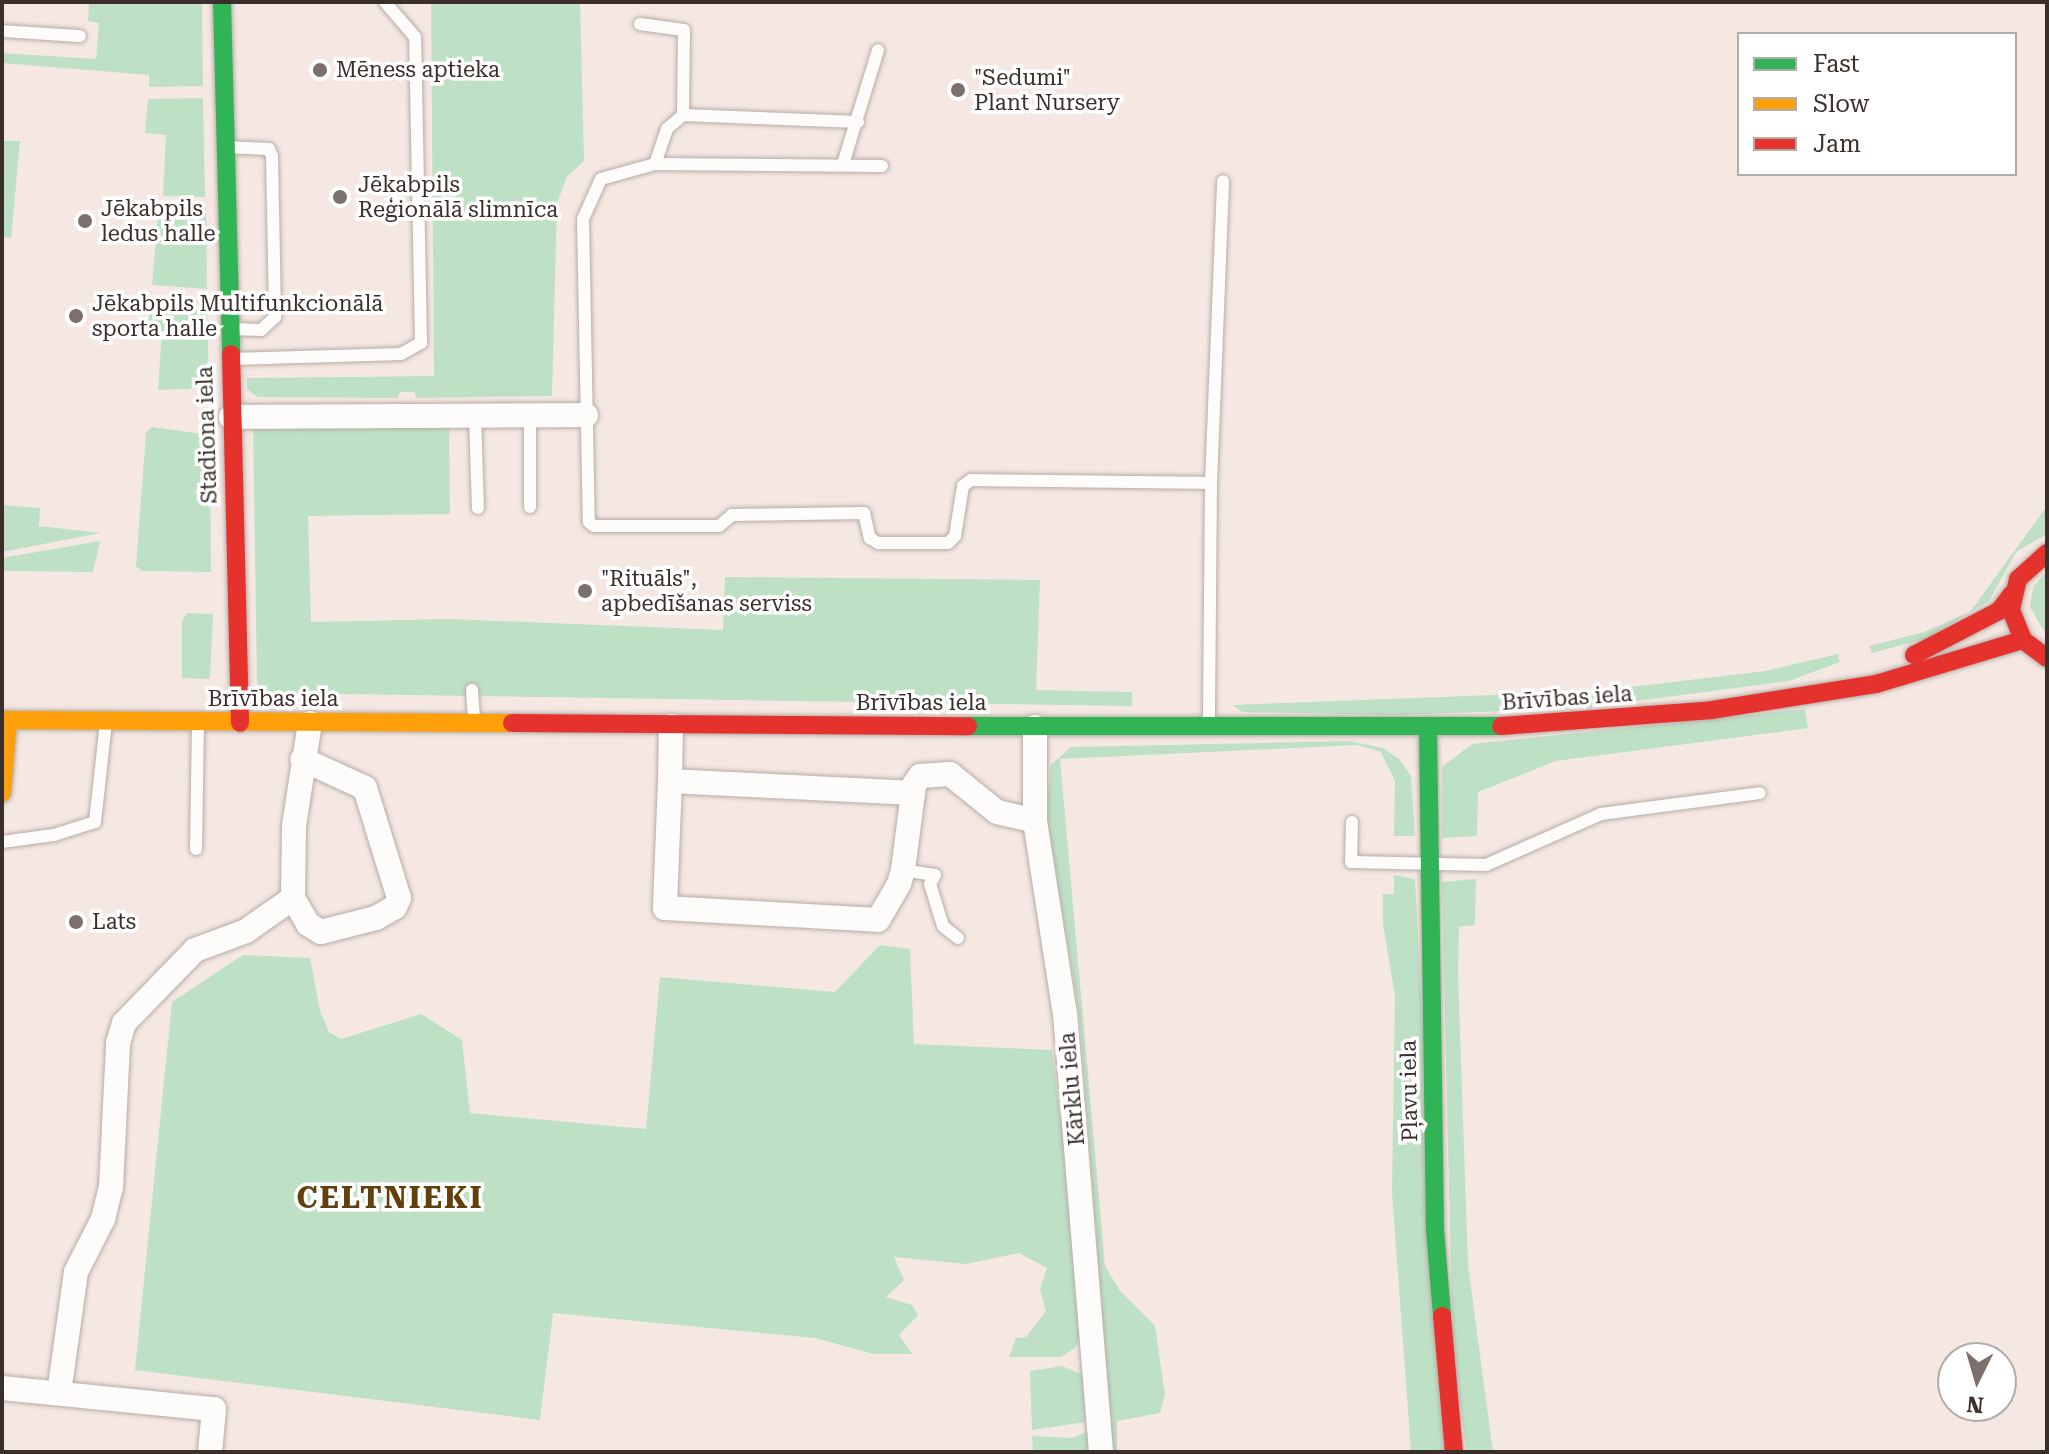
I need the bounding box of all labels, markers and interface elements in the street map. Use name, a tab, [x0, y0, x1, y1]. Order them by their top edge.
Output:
legend	[1737, 32, 2017, 176]
text: Fast	[1813, 50, 1860, 78]
place label: Mēness aptieka	[336, 57, 500, 83]
marker: Mēness aptieka	[311, 61, 329, 79]
place label: "Sedumi" Plant Nursery	[974, 64, 1120, 116]
marker: "Sedumi" Plant Nursery	[949, 81, 967, 99]
text: Slow	[1813, 90, 1869, 118]
text: Jam	[1813, 130, 1861, 158]
place label: Jēkabpils Reģionālā slimnīca	[358, 171, 558, 222]
marker: Jēkabpils Reģionālā slimnīca	[329, 186, 351, 208]
place label: Jēkabpils ledus halle	[101, 195, 216, 246]
marker: Jēkabpils ledus halle	[76, 212, 94, 230]
place label: Jēkabpils Multifunkcionālā sporta halle	[92, 290, 383, 342]
marker: Jēkabpils Multifunkcionālā sporta halle	[67, 307, 85, 325]
street label: Stadiona iela	[191, 366, 223, 504]
place label: "Rituāls", apbedīšanas serviss	[601, 565, 812, 616]
marker: "Rituāls", apbedīšanas serviss	[576, 582, 594, 600]
street label: Brīvības iela	[1501, 680, 1633, 716]
street label: Brīvības iela	[208, 686, 338, 712]
street label: Brīvības iela	[856, 690, 986, 716]
place label: Lats	[92, 909, 136, 935]
marker: Lats	[67, 913, 85, 931]
street label: Kārklu iela	[1054, 1031, 1090, 1147]
street label: Pļavu iela	[1395, 1040, 1423, 1142]
district label: CELTNIEKI	[296, 1180, 484, 1216]
north arrow	[1937, 1342, 2017, 1422]
text: N	[1966, 1391, 1985, 1418]

